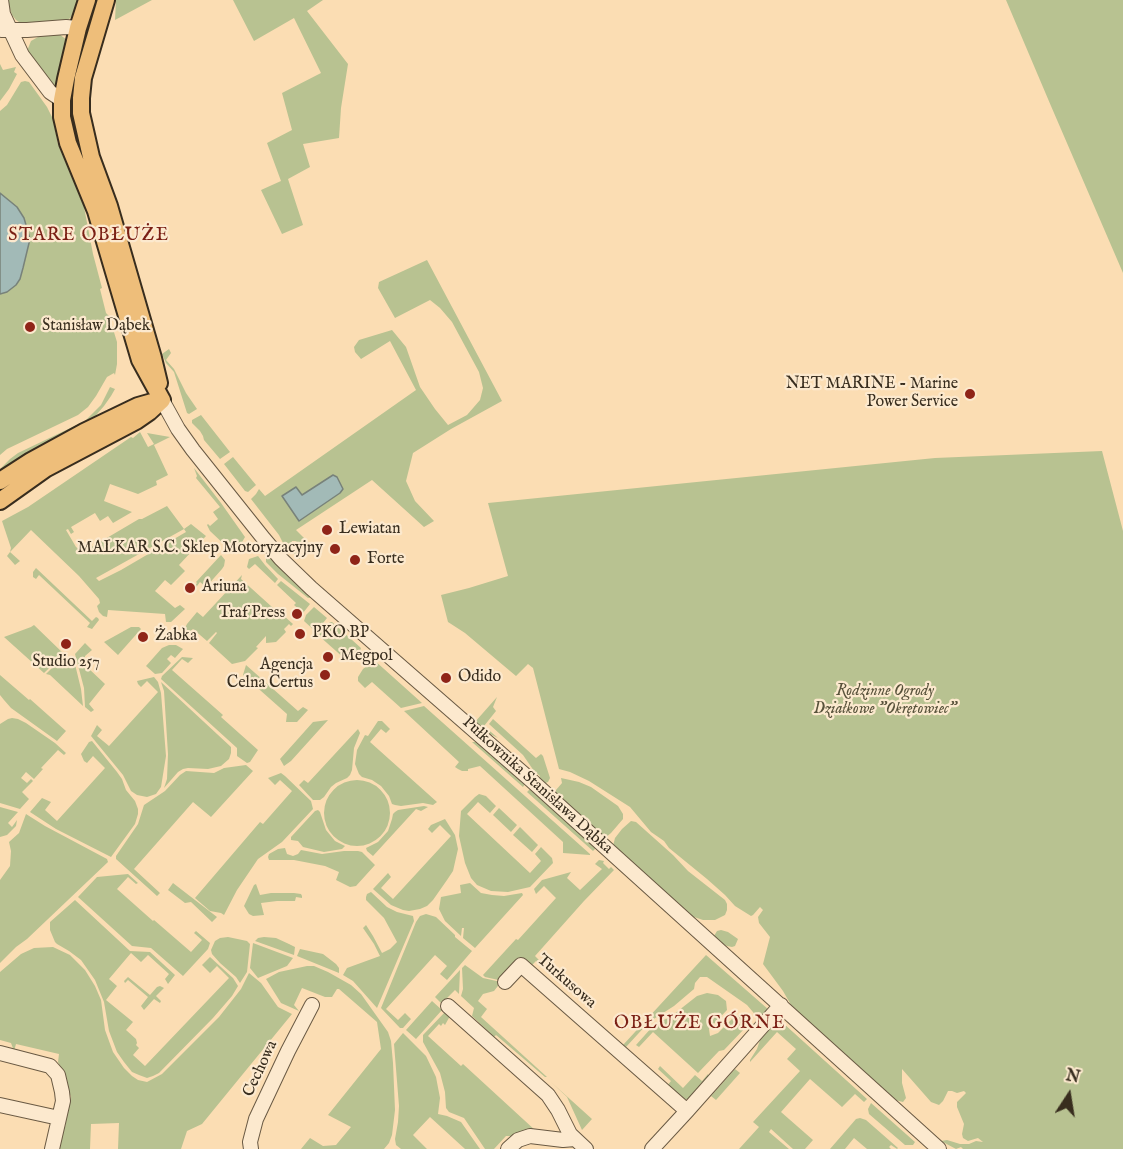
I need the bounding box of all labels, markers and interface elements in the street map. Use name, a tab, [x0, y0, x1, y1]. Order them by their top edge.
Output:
district label: STARE OBŁUŻE	[8, 225, 170, 247]
place label: Stanisław Dąbek	[42, 317, 150, 337]
marker: Stanisław Dąbek	[23, 320, 37, 334]
place label: NET MARINE - Marine Power Service	[786, 375, 958, 413]
marker: NET MARINE - Marine Power Service	[963, 387, 977, 401]
place label: Lewiatan	[339, 520, 400, 540]
marker: Lewiatan	[320, 523, 334, 537]
place label: MALKAR S.C. Sklep Motoryzacyjny	[77, 539, 323, 559]
marker: MALKAR S.C. Sklep Motoryzacyjny	[328, 542, 342, 556]
place label: Forte	[367, 550, 404, 570]
marker: Forte	[348, 553, 362, 567]
place label: Ariuna	[202, 578, 247, 598]
marker: Ariuna	[183, 581, 197, 595]
place label: Traf Press	[219, 604, 285, 624]
marker: Traf Press	[290, 607, 304, 621]
place label: PKO BP	[312, 624, 369, 644]
place label: Żabka	[155, 627, 197, 647]
marker: PKO BP	[293, 627, 307, 641]
marker: Żabka	[136, 630, 150, 644]
marker: Studio 257	[59, 637, 73, 651]
place label: Megpol	[340, 647, 393, 667]
marker: Megpol	[321, 650, 335, 664]
place label: Studio 257	[32, 653, 100, 673]
place label: Agencja Celna Certus	[227, 656, 313, 694]
marker: Agencja Celna Certus	[318, 668, 332, 682]
place label: Odido	[458, 668, 501, 688]
marker: Odido	[439, 671, 453, 685]
park label: Rodzinne Ogrody Działkowe "Okrętowiec"	[814, 682, 956, 720]
street label: Pułkownika Stanisława Dąbka	[458, 713, 616, 859]
street label: Turkusowa	[532, 951, 600, 1013]
district label: OBŁUŻE GÓRNE	[614, 1013, 786, 1035]
street label: Cechowa	[240, 1038, 282, 1100]
north arrow	[1039, 1065, 1099, 1125]
text: N	[1064, 1066, 1082, 1089]

